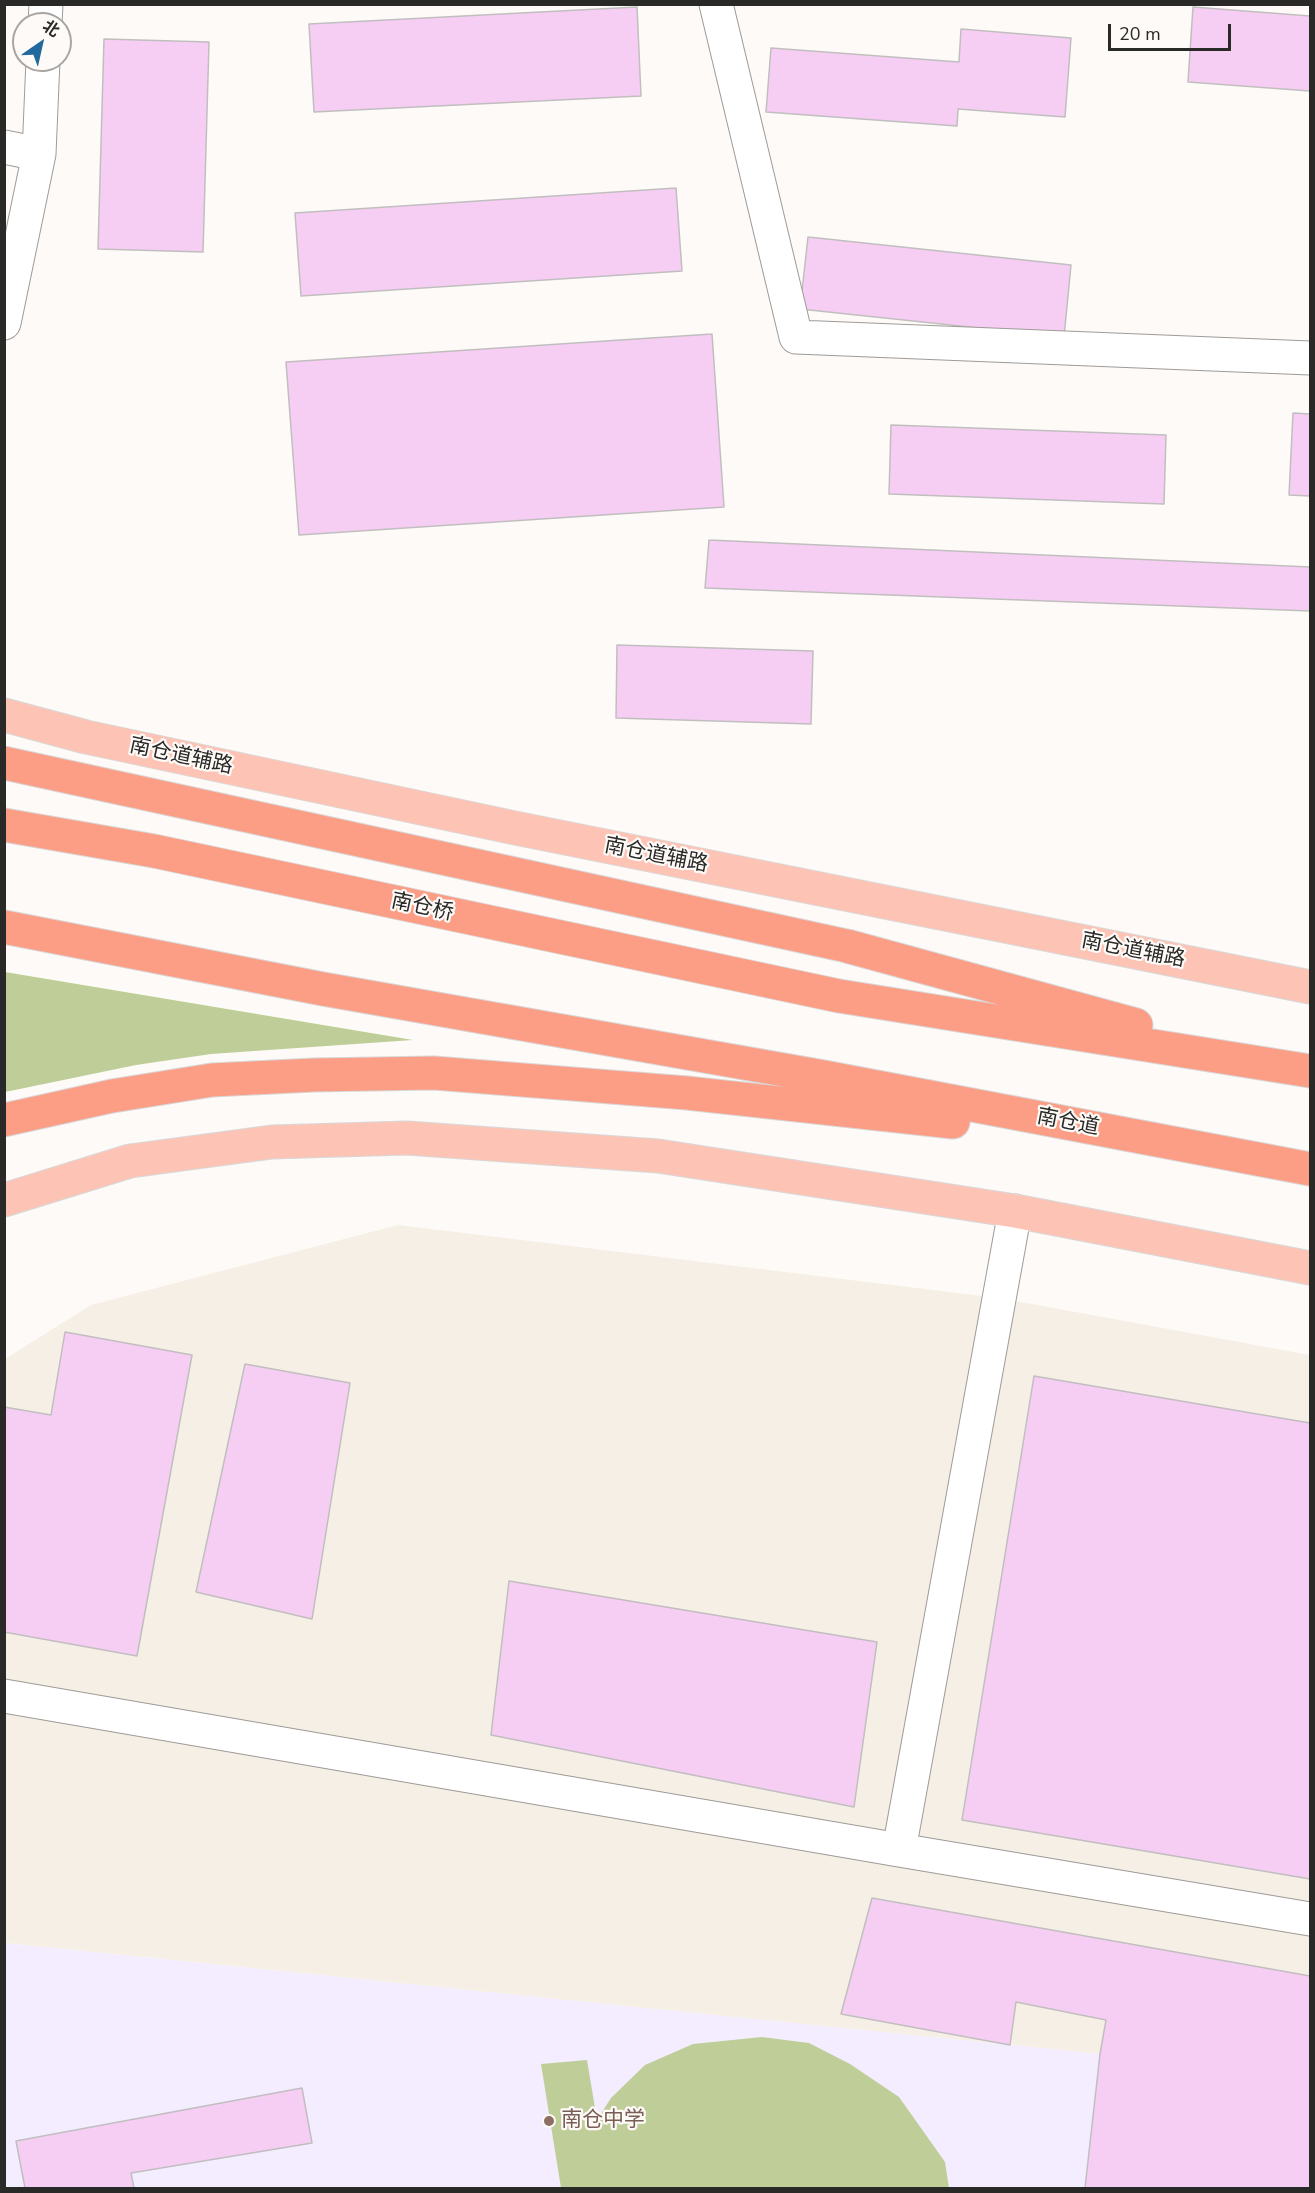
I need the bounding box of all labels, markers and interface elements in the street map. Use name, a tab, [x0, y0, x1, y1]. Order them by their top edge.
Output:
north arrow	[12, 12, 72, 72]
scale bar	[1111, 12, 1234, 50]
text: 北	[38, 15, 64, 42]
text: 20 m	[1119, 22, 1161, 46]
street label: 南仓道辅路	[127, 734, 235, 780]
street label: 南仓道辅路	[602, 834, 710, 878]
street label: 南仓桥	[389, 889, 455, 927]
street label: 南仓道辅路	[1079, 929, 1187, 973]
street label: 南仓道	[1035, 1105, 1101, 1141]
place label: 南仓中学	[561, 2108, 645, 2134]
marker: 南仓中学	[542, 2114, 556, 2128]

